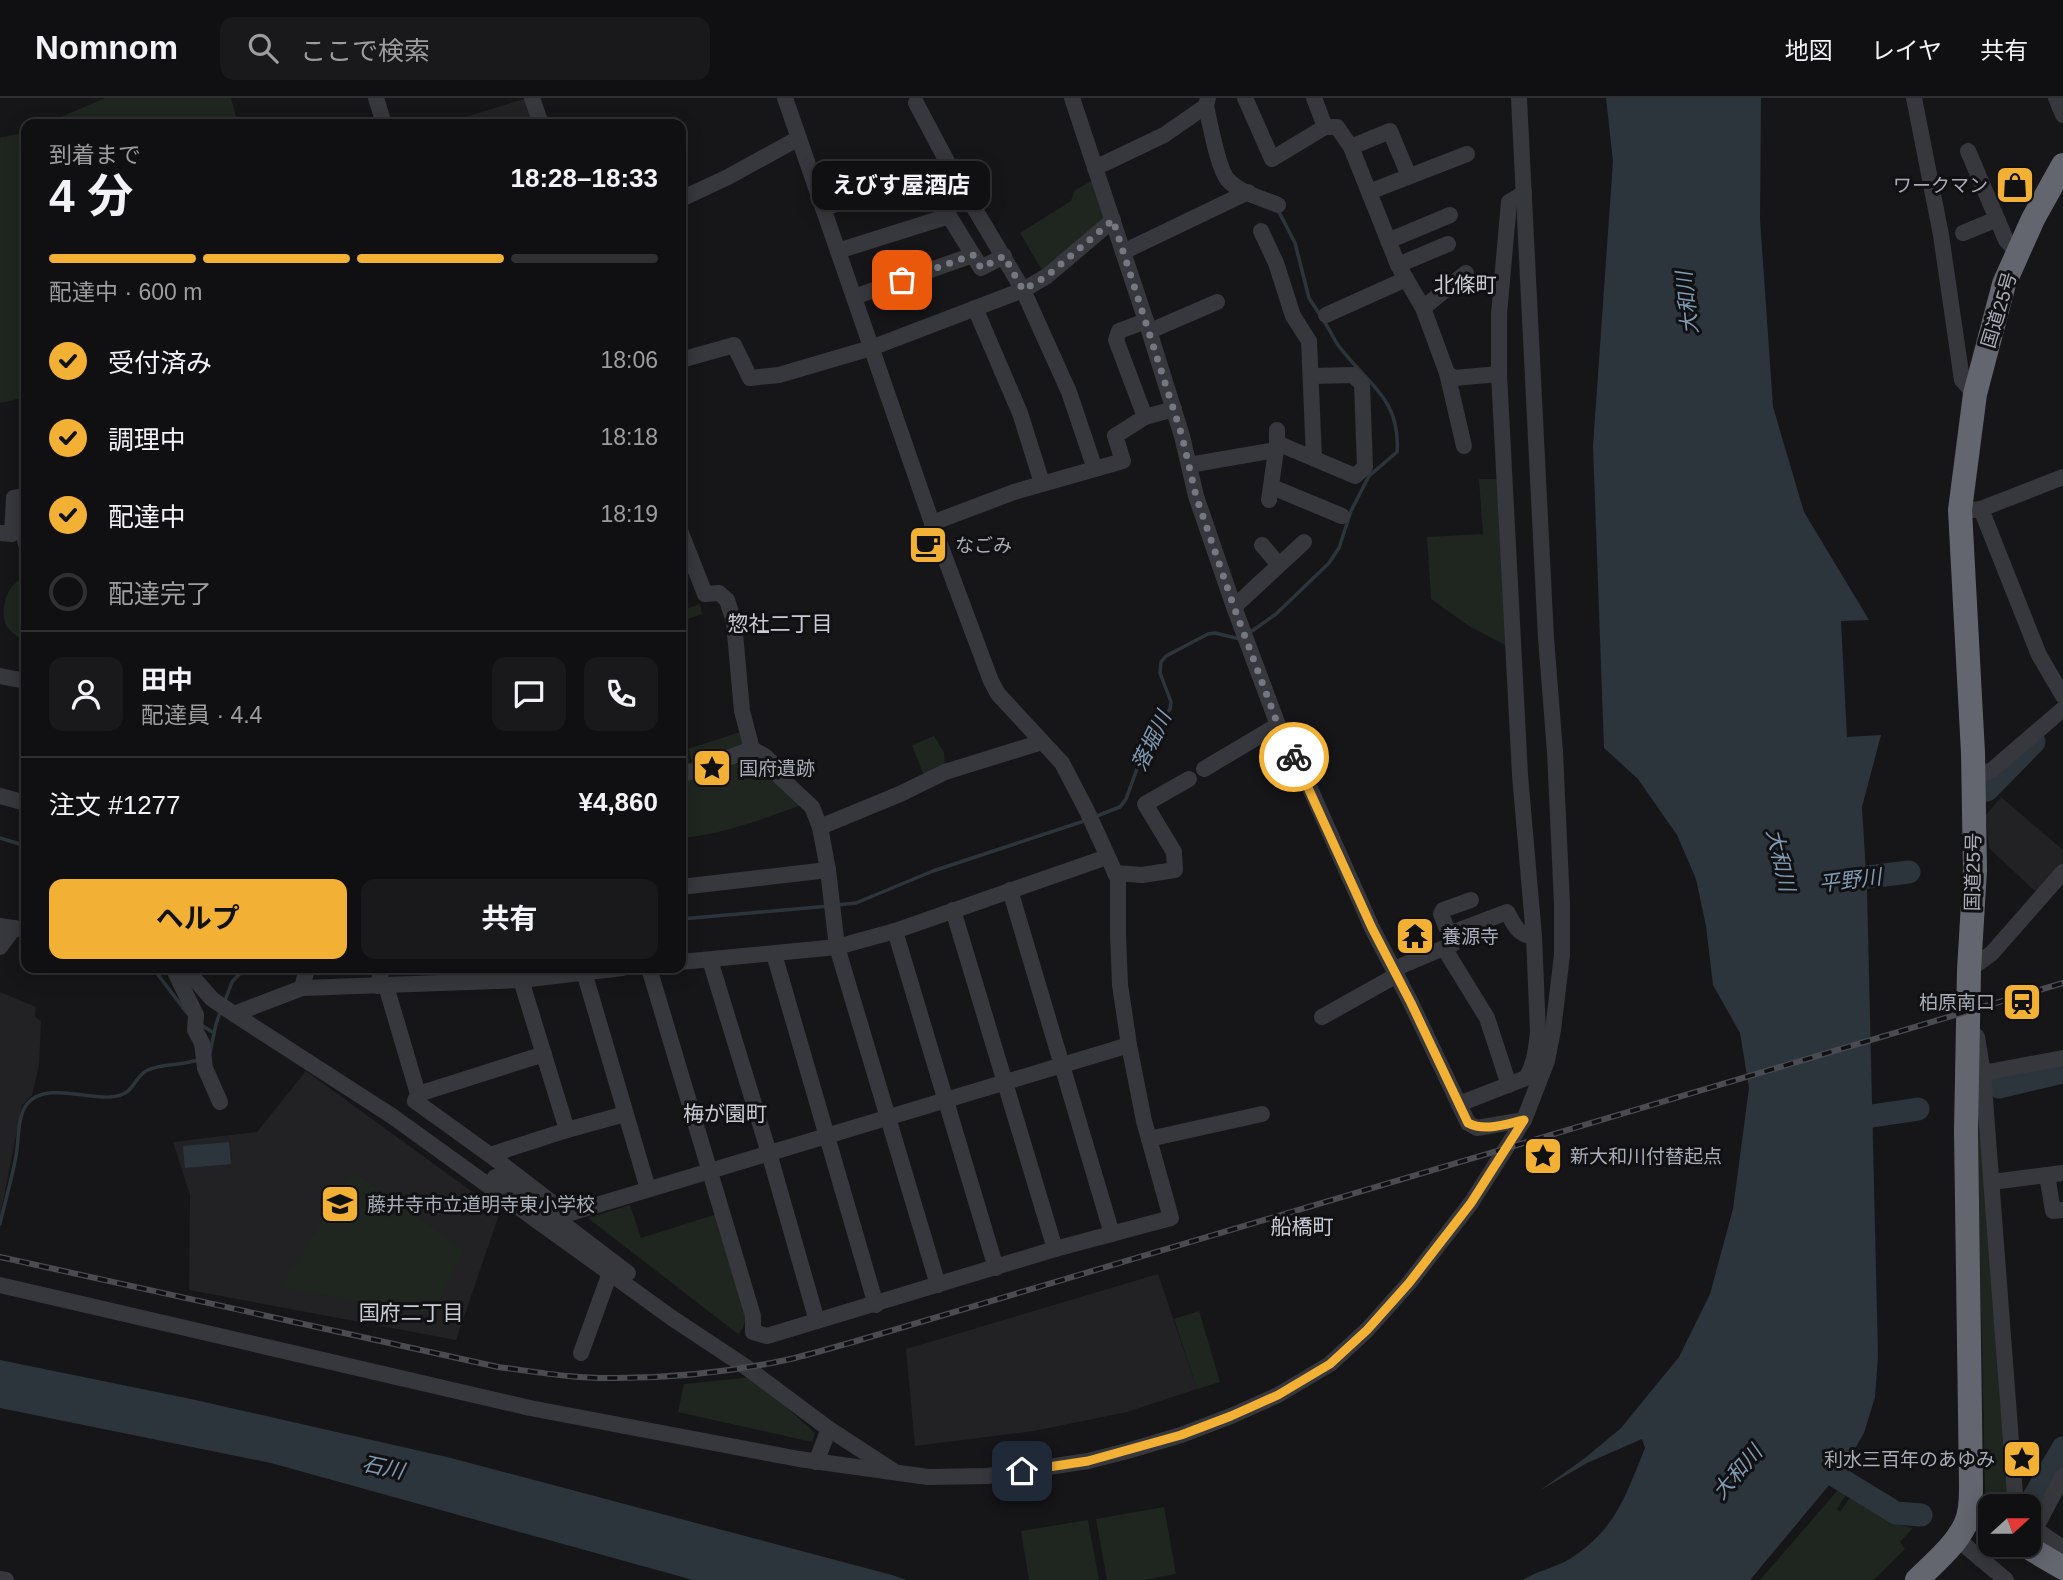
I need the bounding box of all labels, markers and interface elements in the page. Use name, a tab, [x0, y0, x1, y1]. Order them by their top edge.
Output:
search box	[220, 17, 710, 80]
text: Nomnom	[35, 29, 178, 66]
icon: search	[244, 29, 282, 67]
text: ここで検索	[300, 36, 430, 66]
text: 地図	[1785, 37, 1833, 64]
text: レイヤ	[1871, 37, 1942, 64]
text: 共有	[1980, 37, 2028, 64]
text: 到着まで	[49, 142, 141, 168]
callout: えびす屋酒店	[813, 161, 991, 210]
text: 18:28–18:33	[511, 163, 658, 193]
shop icon: ワークマン	[1994, 164, 2036, 206]
text: 4 分	[49, 170, 133, 222]
text: えびす屋酒店	[832, 172, 970, 198]
place label: ワークマン	[1893, 175, 1988, 196]
pin	[872, 250, 932, 310]
icon: bag	[883, 261, 921, 299]
water label: 大和川	[1672, 268, 1702, 336]
street label: 国道25号	[1978, 270, 2020, 350]
district label: 北條町	[1434, 273, 1497, 296]
text: 配達中 · 600 m	[49, 279, 202, 305]
icon: check	[49, 342, 87, 380]
text: 18:06	[600, 347, 658, 373]
text: 受付済み	[108, 348, 212, 378]
icon: check	[49, 419, 87, 457]
text: 18:18	[600, 424, 658, 450]
text: 調理中	[108, 425, 186, 455]
icon: check	[49, 496, 87, 534]
text: 18:19	[600, 501, 658, 527]
text: 配達中	[108, 502, 186, 532]
cafe icon: なごみ	[907, 524, 949, 566]
place label: なごみ	[955, 535, 1012, 556]
text: 配達完了	[108, 579, 212, 609]
district label: 惣社二丁目	[728, 612, 833, 635]
button: person	[49, 657, 123, 731]
button: chat	[492, 657, 566, 731]
button: phone	[584, 657, 658, 731]
text: 田中	[141, 665, 193, 695]
text: 配達員 · 4.4	[141, 702, 262, 728]
water label: 落堀川	[1127, 706, 1176, 774]
courier	[1259, 722, 1329, 792]
icon: bike	[1275, 738, 1313, 776]
place icon: 国府遺跡	[691, 747, 733, 789]
place label: 国府遺跡	[739, 758, 815, 779]
text: ¥4,860	[578, 787, 658, 817]
text: 注文 #1277	[49, 790, 181, 820]
water label: 大和川	[1763, 827, 1800, 895]
street label: 国道25号	[1962, 833, 1984, 911]
water label: 平野川	[1817, 865, 1885, 895]
button: ヘルプ	[49, 879, 347, 959]
button: 共有	[361, 879, 658, 959]
temple icon: 養源寺	[1394, 915, 1436, 957]
place label: 養源寺	[1442, 926, 1499, 947]
station icon: 柏原南口	[2001, 981, 2043, 1023]
place label: 柏原南口	[1919, 992, 1995, 1013]
district label: 梅が園町	[683, 1102, 767, 1125]
place icon: 新大和川付替起点	[1522, 1135, 1564, 1177]
place label: 新大和川付替起点	[1570, 1146, 1722, 1167]
school or university icon: 藤井寺市立道明寺東小学校	[319, 1183, 361, 1225]
place label: 藤井寺市立道明寺東小学校	[367, 1194, 595, 1215]
district label: 船橋町	[1271, 1215, 1334, 1238]
district label: 国府二丁目	[359, 1301, 464, 1324]
place icon: 利水三百年のあゆみ	[2001, 1438, 2043, 1480]
water label: 大和川	[1708, 1439, 1768, 1503]
pin	[992, 1441, 1052, 1501]
place label: 利水三百年のあゆみ	[1824, 1449, 1995, 1470]
water label: 石川	[360, 1451, 408, 1483]
icon: home	[1003, 1452, 1041, 1490]
north arrow	[1978, 1494, 2040, 1558]
map controls	[1978, 1494, 2041, 1557]

